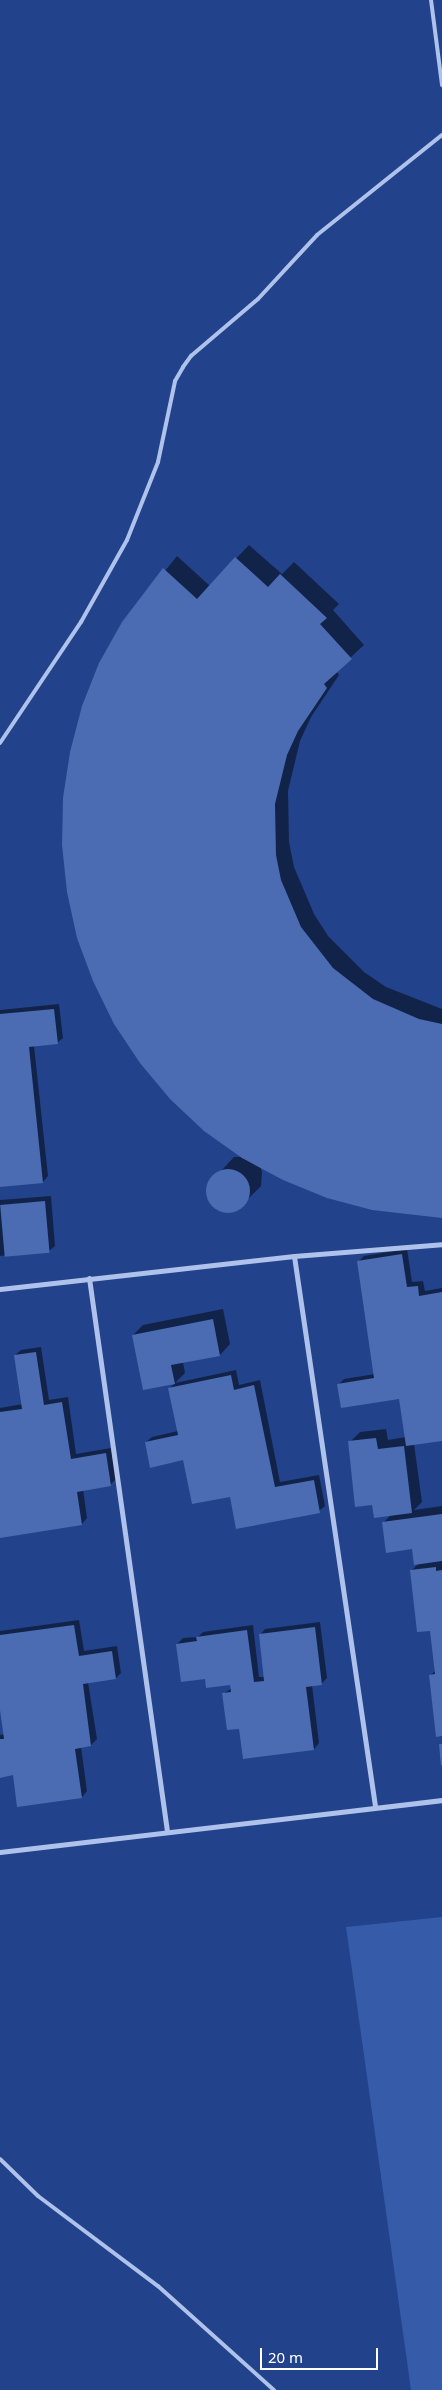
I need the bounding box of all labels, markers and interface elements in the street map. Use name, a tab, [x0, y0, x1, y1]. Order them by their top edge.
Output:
scale bar	[262, 2338, 380, 2370]
text: 20 m	[268, 2347, 303, 2367]

